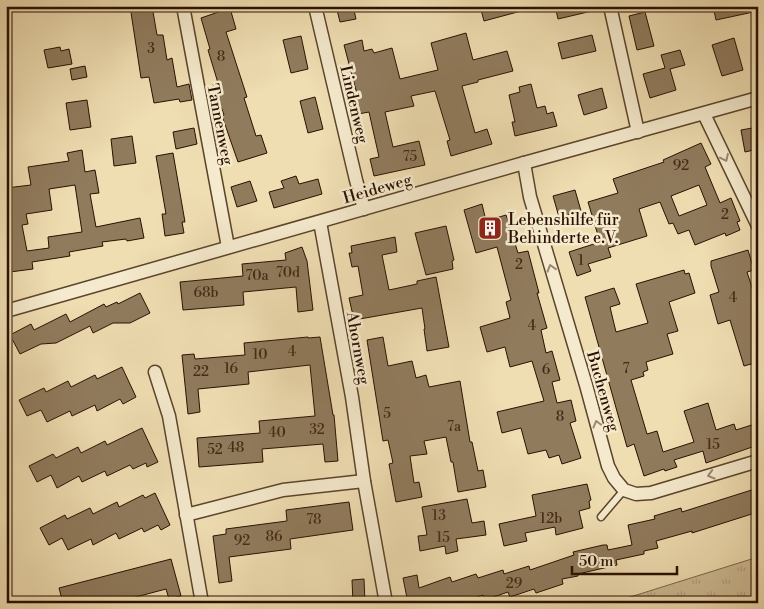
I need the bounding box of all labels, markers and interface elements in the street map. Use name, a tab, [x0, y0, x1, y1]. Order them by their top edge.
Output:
house number: 3	[147, 40, 155, 58]
house number: 8	[217, 48, 225, 66]
street label: Lindenweg	[335, 63, 373, 146]
street label: Tannenweg	[202, 82, 238, 167]
house number: 75	[403, 148, 418, 166]
one-way arrow	[719, 152, 729, 161]
house number: 92	[673, 157, 689, 175]
street label: Heideweg	[341, 169, 415, 208]
house number: 2	[721, 206, 729, 224]
place label: Lebenshilfe für Behinderte e.V.	[507, 210, 619, 248]
building icon: Lebenshilfe für Behinderte e.V.	[477, 215, 503, 241]
house number: 1	[578, 252, 584, 270]
house number: 2	[515, 256, 523, 274]
house number: 70d	[276, 264, 300, 282]
one-way arrow	[547, 265, 557, 273]
house number: 70a	[245, 267, 269, 285]
house number: 68b	[193, 284, 219, 302]
house number: 4	[729, 289, 737, 307]
street label: Ahornweg	[342, 309, 374, 387]
house number: 4	[528, 317, 536, 335]
house number: 4	[288, 343, 296, 361]
house number: 10	[253, 346, 267, 364]
street label: Buchenweg	[582, 348, 624, 434]
house number: 16	[224, 360, 239, 378]
house number: 7	[622, 360, 630, 378]
house number: 6	[542, 361, 551, 379]
house number: 22	[193, 363, 209, 381]
house number: 5	[383, 405, 391, 423]
house number: 8	[556, 408, 564, 426]
house number: 7a	[447, 418, 462, 436]
one-way arrow	[592, 420, 603, 429]
house number: 32	[309, 421, 325, 439]
house number: 40	[268, 424, 286, 442]
house number: 15	[706, 436, 720, 454]
house number: 48	[228, 439, 244, 457]
house number: 52	[207, 441, 223, 459]
one-way arrow	[707, 469, 716, 479]
house number: 13	[432, 507, 446, 525]
house number: 12b	[540, 510, 562, 528]
house number: 78	[306, 511, 322, 529]
house number: 86	[265, 528, 283, 546]
house number: 15	[436, 529, 450, 547]
house number: 92	[234, 532, 250, 550]
scale bar	[572, 544, 676, 576]
text: 50 m	[579, 552, 613, 571]
house number: 29	[506, 575, 522, 593]

